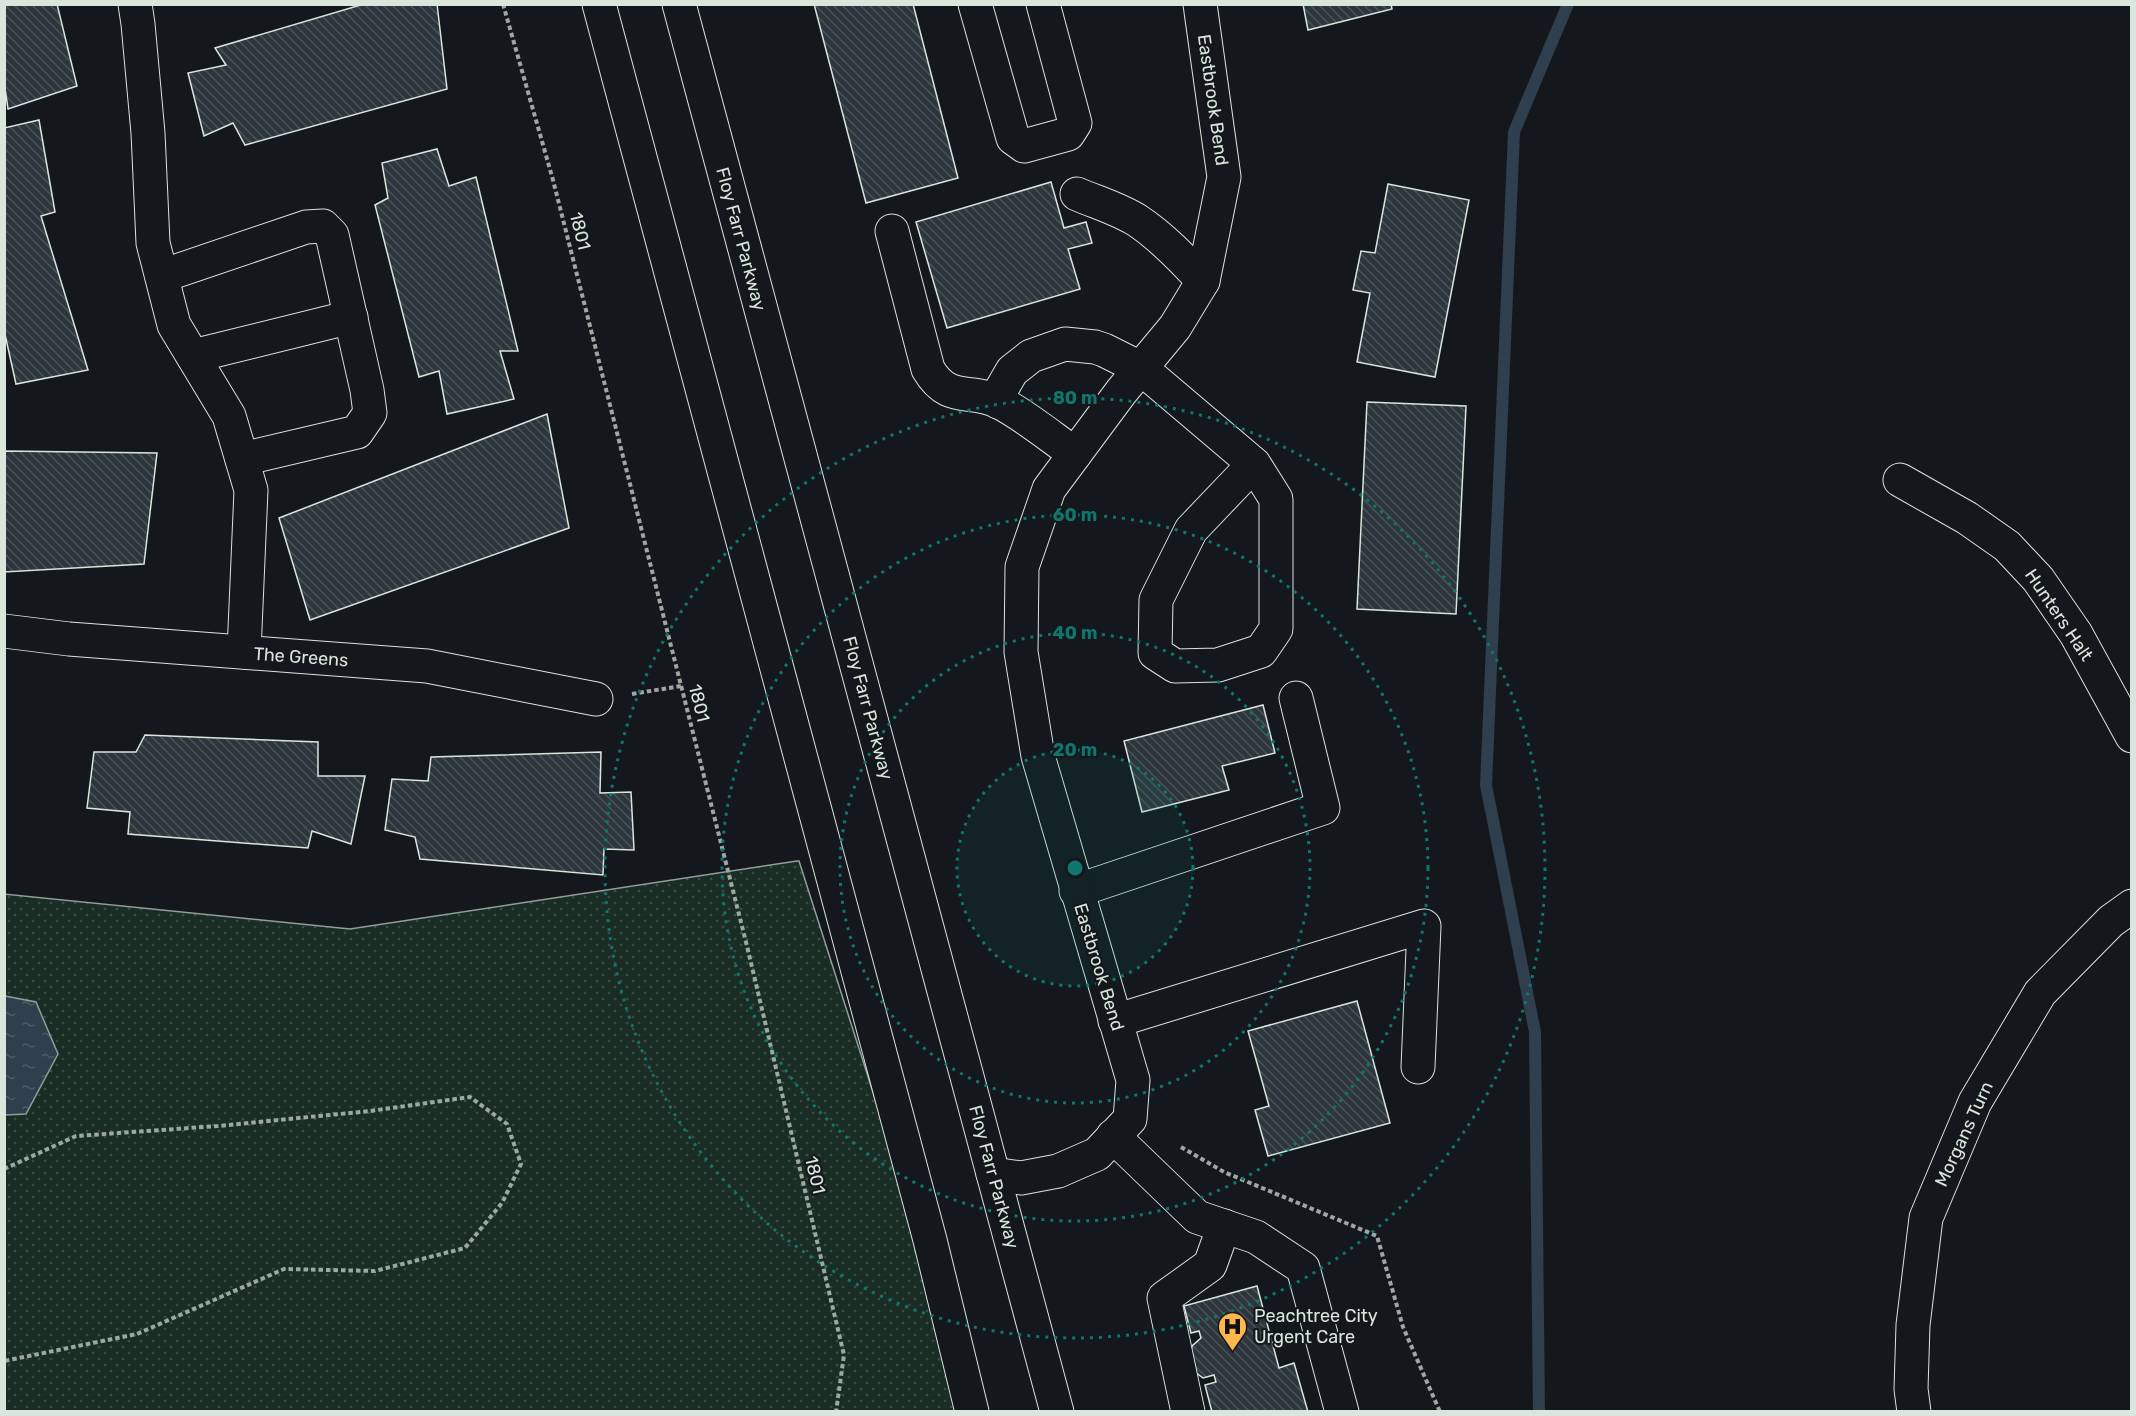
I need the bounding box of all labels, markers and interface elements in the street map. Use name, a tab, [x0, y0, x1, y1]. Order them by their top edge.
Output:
street label: Eastbrook Bend	[1193, 33, 1233, 167]
street label: Floy Farr Parkway	[711, 165, 771, 313]
street label: 1801	[565, 210, 595, 252]
text: 80 m	[1053, 387, 1097, 409]
text: 60 m	[1053, 504, 1097, 526]
street label: Hunters Halt	[2020, 565, 2098, 665]
text: 40 m	[1053, 622, 1097, 644]
street label: Floy Farr Parkway	[838, 634, 898, 782]
street label: The Greens	[253, 643, 349, 671]
street label: 1801	[684, 682, 714, 724]
text: 20 m	[1053, 739, 1097, 761]
centre of rings	[1065, 858, 1085, 878]
street label: Eastbrook Bend	[1069, 901, 1129, 1033]
street label: Morgans Turn	[1930, 1078, 1998, 1190]
street label: Floy Farr Parkway	[964, 1103, 1024, 1251]
street label: 1801	[800, 1154, 830, 1196]
place label: Peachtree City Urgent Care	[1254, 1305, 1378, 1348]
hospital icon: Peachtree City Urgent Care	[1217, 1310, 1249, 1352]

